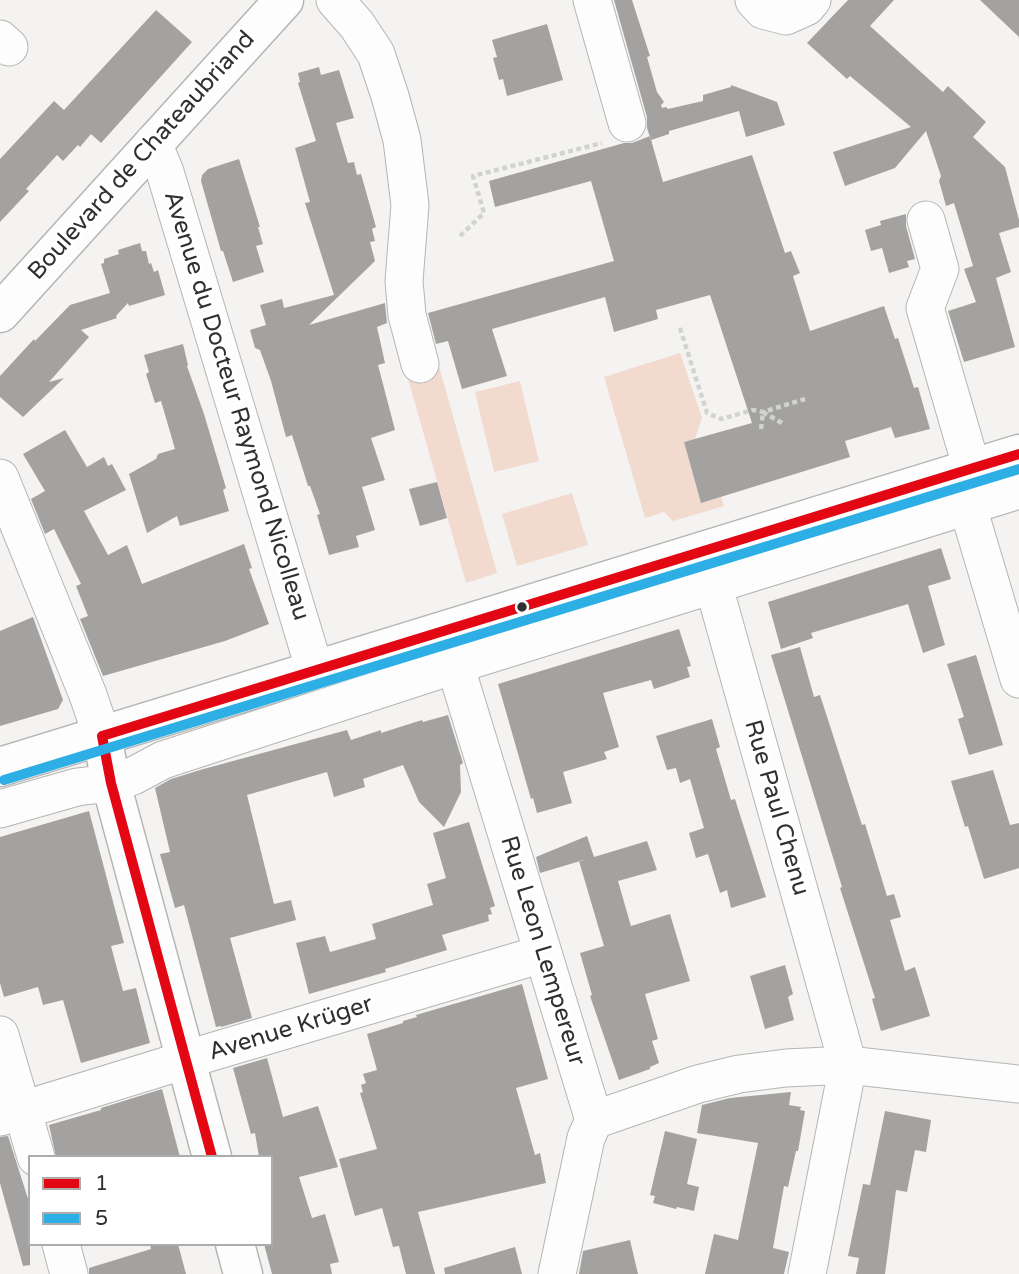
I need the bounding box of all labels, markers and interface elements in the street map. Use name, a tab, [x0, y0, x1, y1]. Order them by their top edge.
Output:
street label: Boulevard de Chateaubriand	[23, 26, 261, 286]
street label: Avenue du Docteur Raymond Nicolleau	[157, 188, 315, 624]
unlabelled marker	[515, 600, 529, 614]
street label: Rue Paul Chenu	[737, 717, 815, 899]
street label: Rue Leon Lempereur	[493, 833, 591, 1069]
street label: Avenue Krüger	[206, 990, 376, 1068]
legend	[28, 1155, 273, 1246]
text: 1	[95, 1171, 108, 1196]
text: 5	[95, 1206, 108, 1231]

